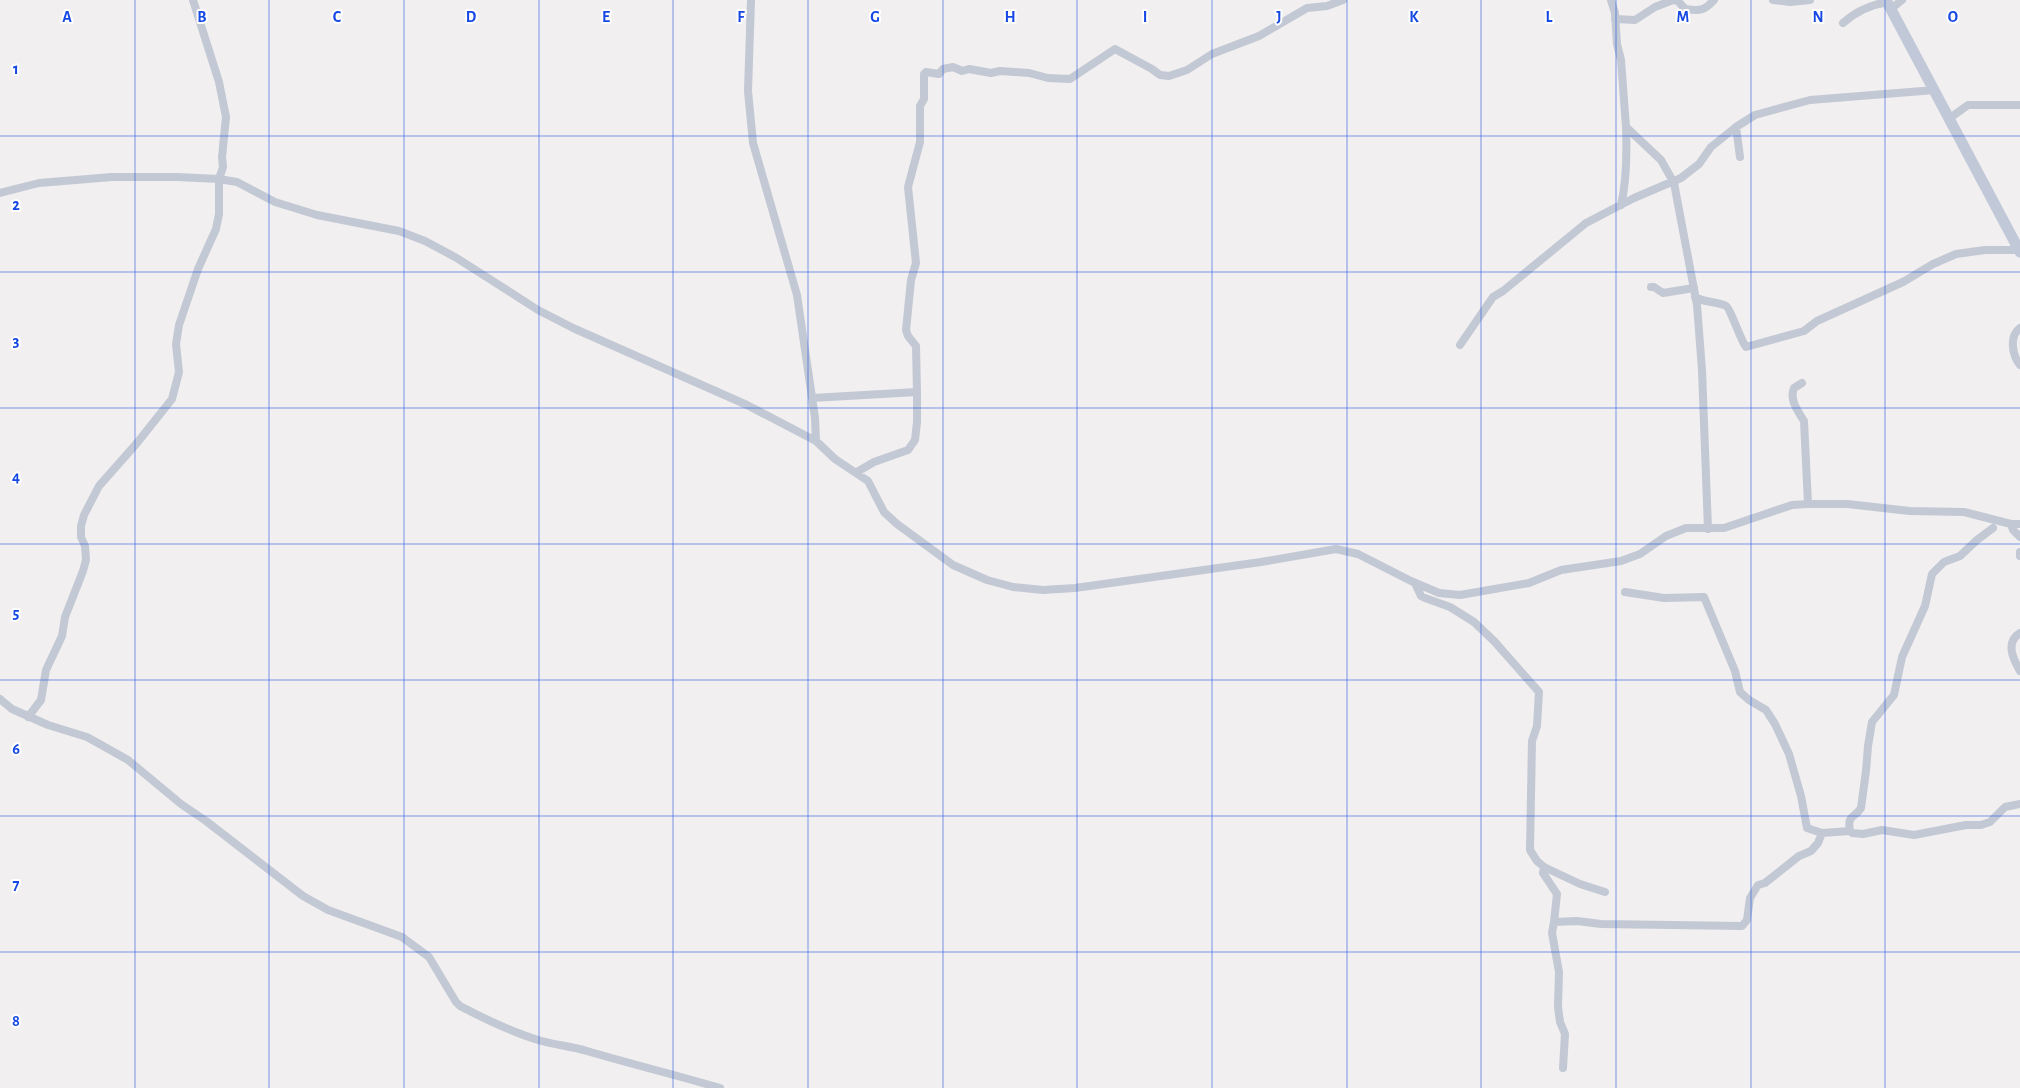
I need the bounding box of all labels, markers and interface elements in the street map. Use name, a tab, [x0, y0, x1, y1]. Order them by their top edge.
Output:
text: A	[62, 9, 72, 25]
text: B	[197, 9, 207, 25]
text: C	[333, 9, 342, 25]
text: D	[466, 9, 477, 25]
text: E	[602, 9, 610, 25]
text: F	[737, 9, 745, 25]
text: G	[870, 9, 880, 25]
text: H	[1004, 9, 1016, 25]
text: I	[1143, 9, 1147, 25]
text: J	[1276, 9, 1282, 25]
text: K	[1409, 9, 1419, 25]
text: L	[1546, 9, 1553, 25]
text: M	[1677, 9, 1689, 25]
text: N	[1812, 9, 1824, 25]
text: O	[1948, 9, 1958, 25]
text: 1	[13, 61, 19, 77]
text: 2	[12, 197, 20, 213]
text: 3	[13, 333, 20, 349]
text: 4	[12, 469, 20, 485]
text: 5	[13, 605, 20, 621]
text: 6	[12, 741, 20, 757]
text: 7	[13, 877, 20, 893]
text: 8	[12, 1013, 20, 1029]

